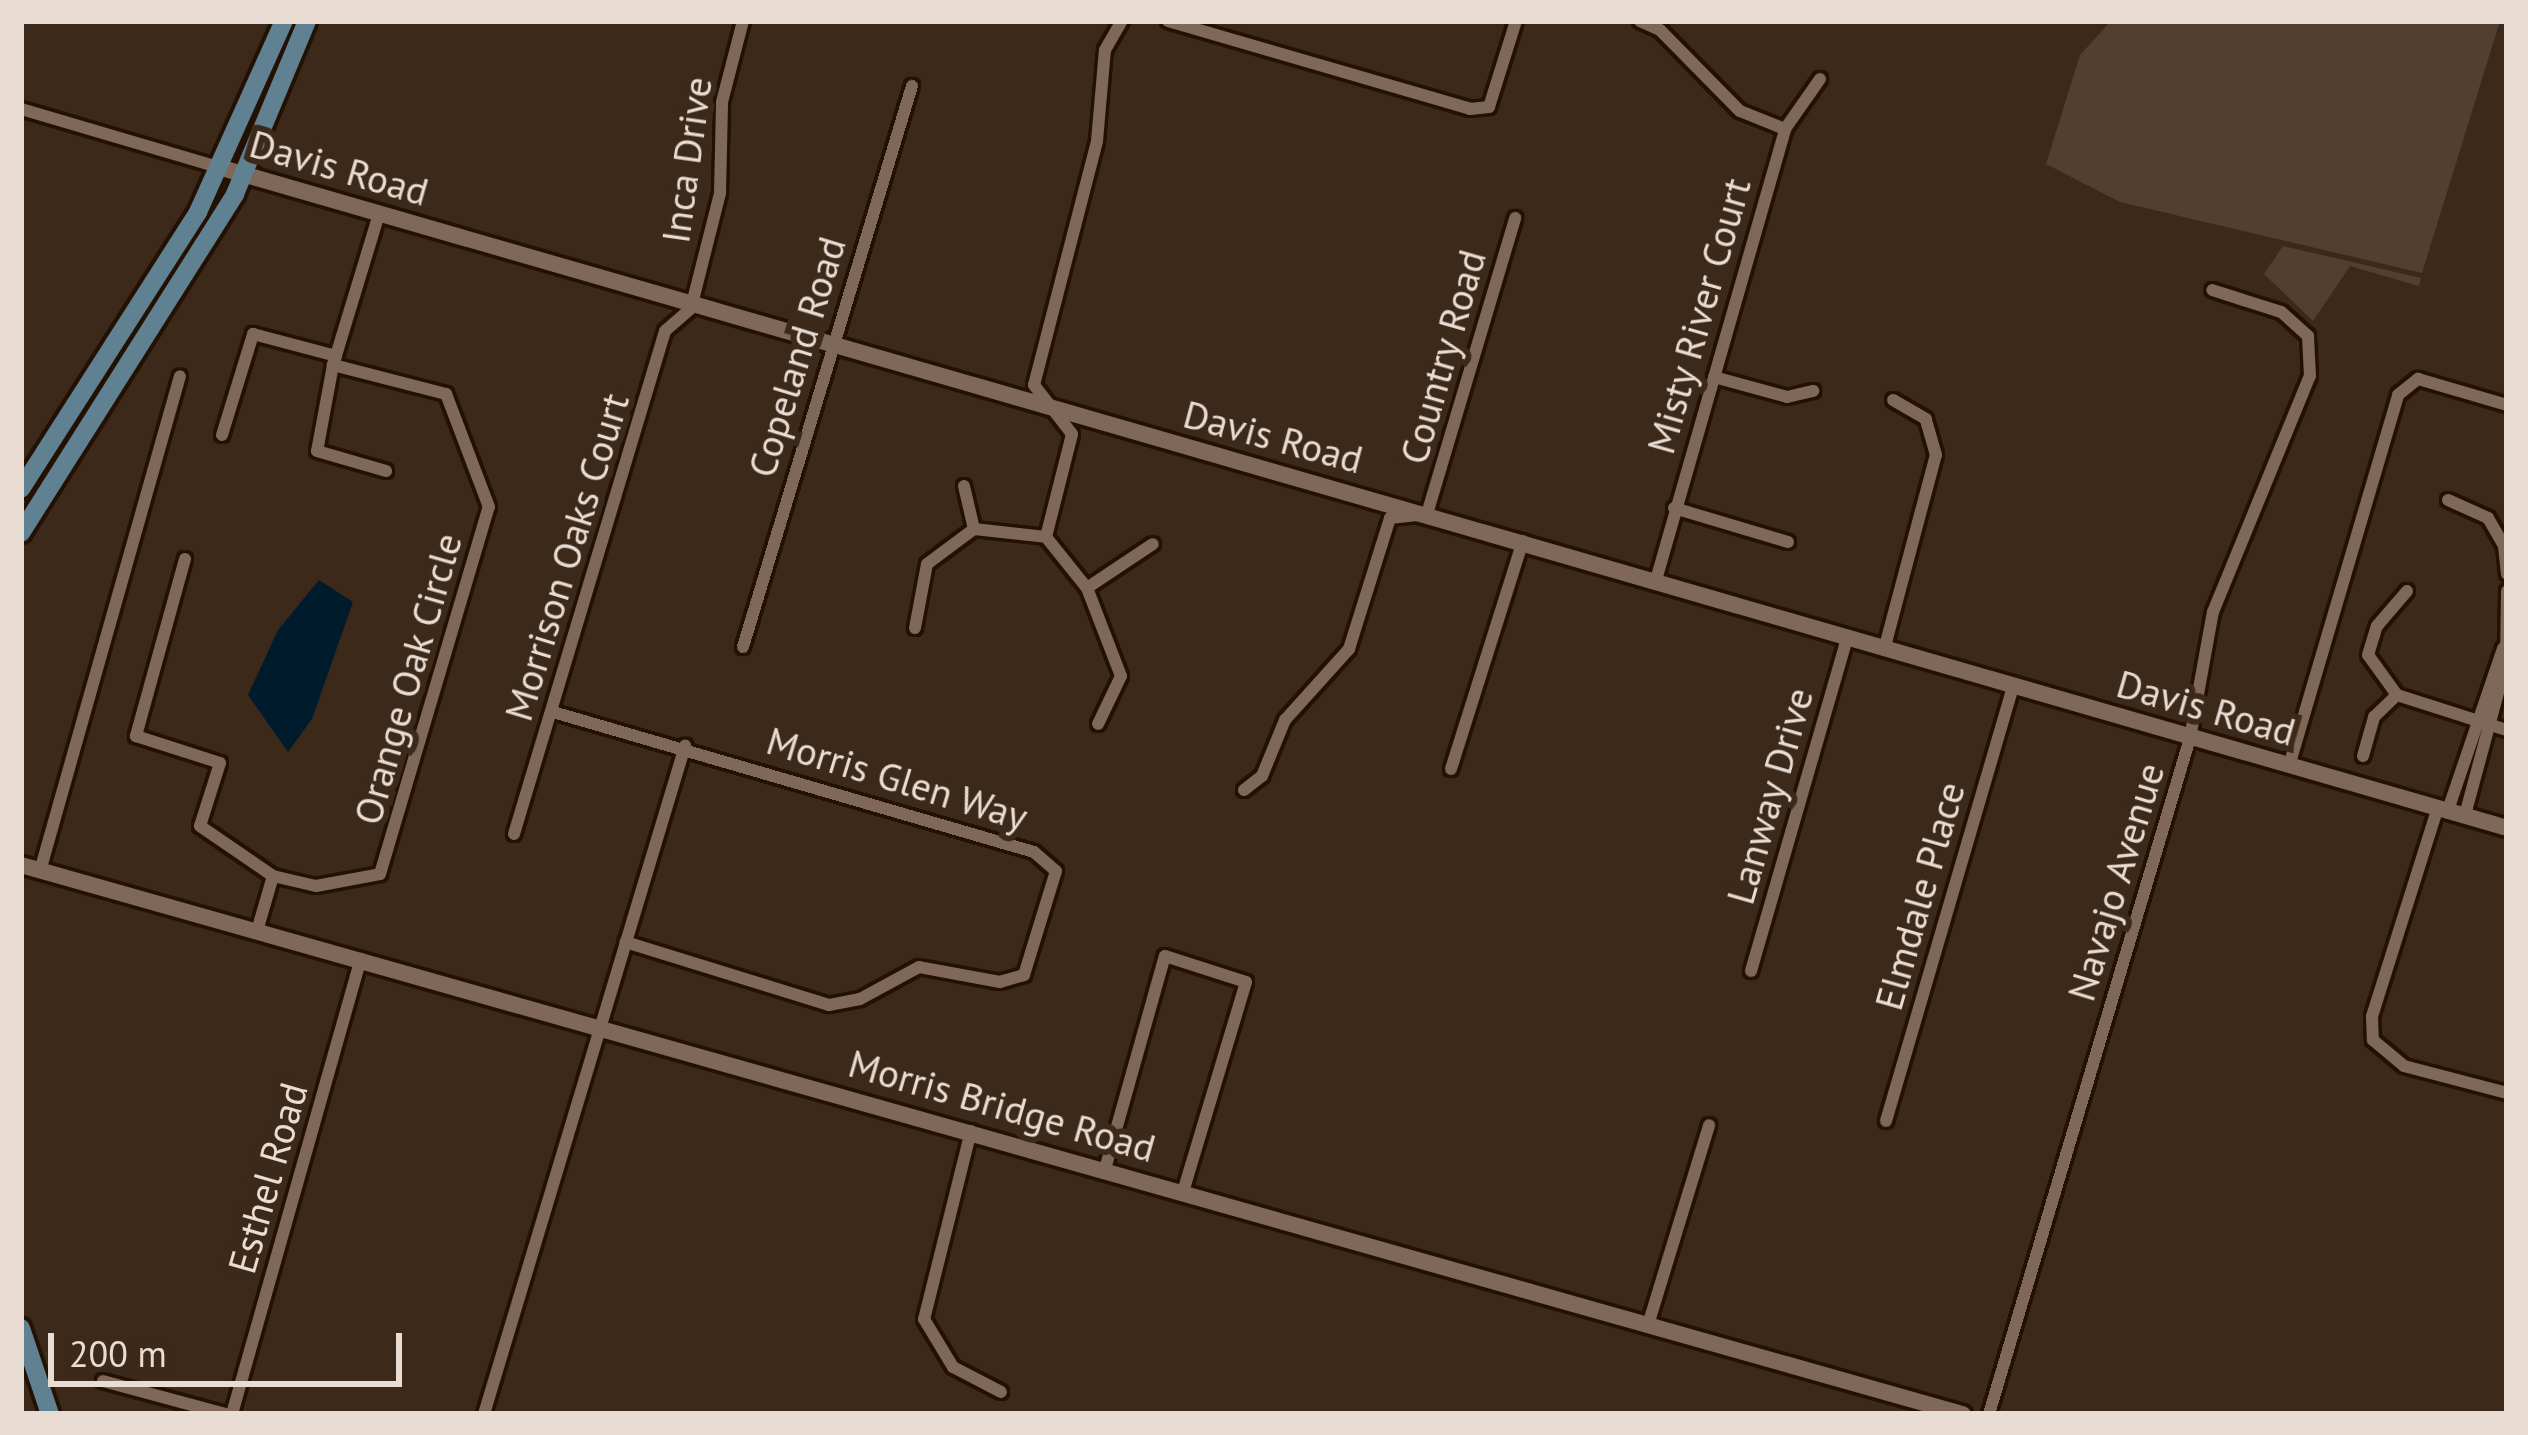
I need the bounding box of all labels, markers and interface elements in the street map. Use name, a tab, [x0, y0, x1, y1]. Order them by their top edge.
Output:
street label: Inca Drive	[652, 74, 722, 246]
street label: Davis Road	[244, 120, 434, 216]
street label: Misty River Court	[1637, 172, 1761, 460]
street label: Copeland Road	[738, 231, 856, 483]
street label: Country Road	[1390, 244, 1496, 470]
street label: Morrison Oaks Court	[495, 388, 639, 726]
street label: Davis Road	[1178, 391, 1368, 483]
street label: Orange Oak Circle	[344, 528, 472, 830]
street label: Davis Road	[2111, 660, 2301, 756]
street label: Lanway Drive	[1717, 682, 1823, 910]
street label: Morris Glen Way	[761, 717, 1033, 841]
street label: Navajo Avenue	[2057, 757, 2175, 1007]
street label: Elmdale Place	[1865, 777, 1975, 1015]
street label: Morris Bridge Road	[843, 1040, 1161, 1172]
street label: Esthel Road	[218, 1077, 318, 1279]
scale bar	[54, 1309, 408, 1383]
text: 200 m	[69, 1330, 167, 1377]

